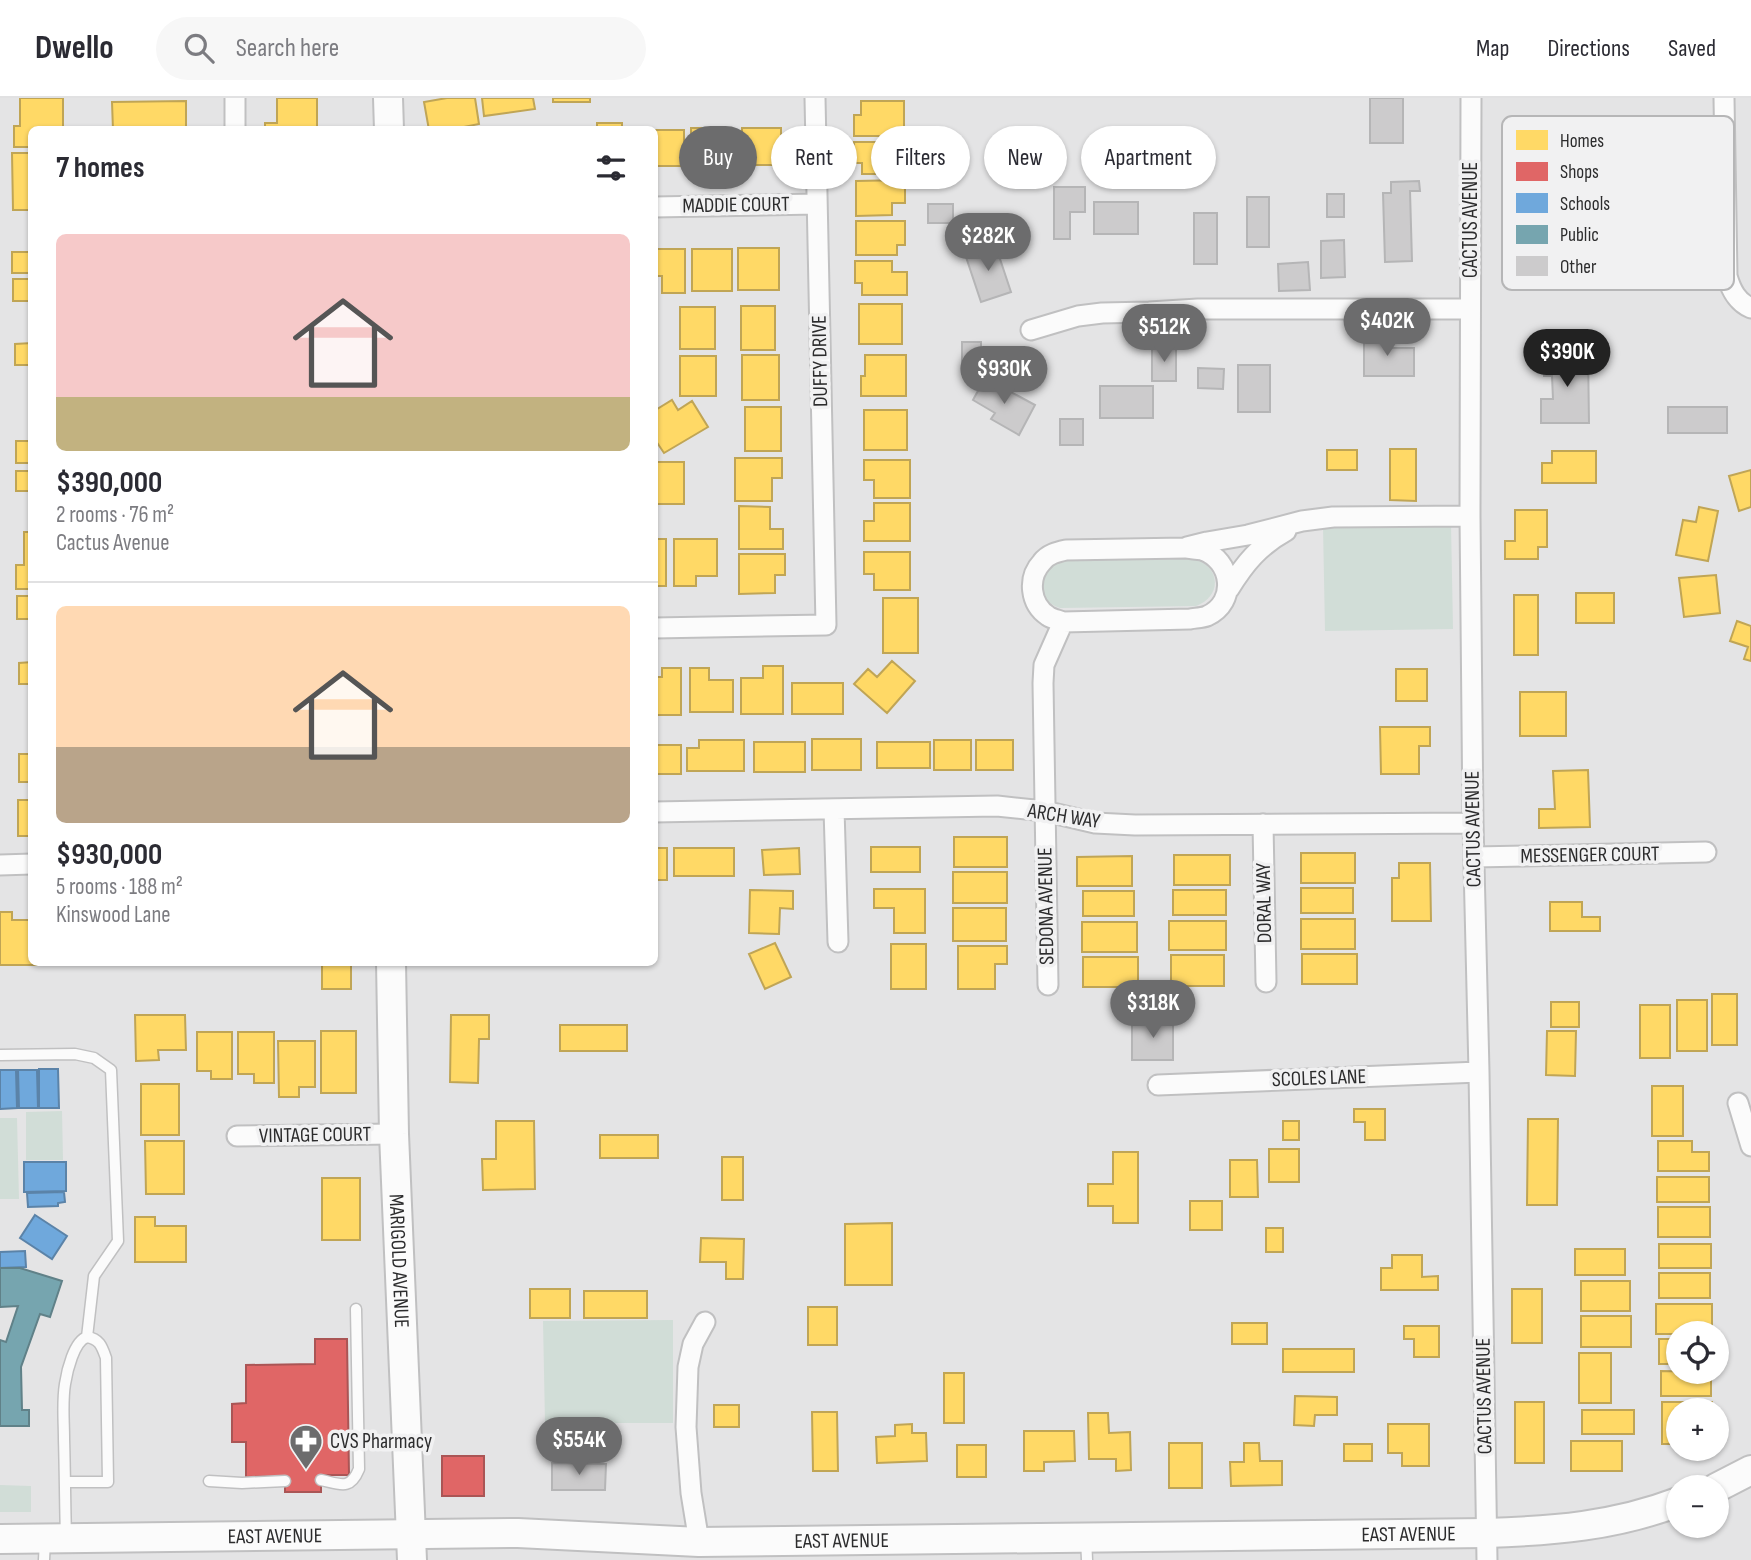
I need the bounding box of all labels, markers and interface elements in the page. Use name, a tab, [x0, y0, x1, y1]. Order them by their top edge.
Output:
search box	[156, 17, 646, 80]
text: Dwello	[35, 28, 114, 68]
icon: search	[180, 29, 218, 67]
text: Search here	[236, 33, 339, 64]
text: Map	[1476, 34, 1509, 63]
text: Directions	[1547, 34, 1630, 63]
text: Saved	[1668, 34, 1716, 63]
legend	[1502, 116, 1734, 290]
chip: Buy	[679, 126, 757, 189]
chip: Rent	[771, 126, 857, 189]
chip: Filters	[871, 126, 970, 189]
chip: New	[984, 126, 1067, 189]
chip: Apartment	[1081, 126, 1216, 189]
text: Homes	[1560, 130, 1604, 153]
icon: filters	[592, 149, 630, 187]
text: 7 homes	[56, 150, 144, 186]
text: Shops	[1560, 161, 1599, 184]
street label: CACTUS AVENUE	[1458, 162, 1483, 278]
street label: MADDIE COURT	[682, 192, 790, 218]
text: Schools	[1560, 193, 1610, 216]
pin: $282K	[939, 214, 1037, 273]
text: $282K	[961, 222, 1015, 250]
text: Public	[1560, 224, 1599, 247]
text: Other	[1560, 256, 1597, 279]
icon: home	[280, 280, 406, 406]
pin: $402K	[1338, 299, 1436, 358]
pin: $512K	[1115, 304, 1213, 364]
text: $402K	[1360, 307, 1414, 335]
text: $512K	[1138, 313, 1190, 341]
street label: DUFFY DRIVE	[807, 315, 833, 407]
pin: $390K	[1518, 330, 1616, 389]
text: $390K	[1539, 338, 1595, 366]
pin: $930K	[955, 346, 1053, 406]
text: $930K	[976, 355, 1032, 383]
text: $390,000	[56, 465, 162, 501]
text: 2 rooms · 76 m²	[56, 501, 174, 529]
text: Cactus Avenue	[56, 529, 169, 557]
icon: home	[280, 652, 406, 778]
street label: CACTUS AVENUE	[1459, 771, 1487, 887]
street label: ARCH WAY	[1025, 798, 1102, 834]
text: $930,000	[56, 837, 162, 873]
street label: MESSENGER COURT	[1520, 841, 1660, 869]
street label: SEDONA AVENUE	[1032, 847, 1060, 965]
street label: DORAL WAY	[1251, 862, 1277, 943]
text: 5 rooms · 188 m²	[56, 873, 183, 901]
text: Kinswood Lane	[56, 901, 170, 929]
pin: $318K	[1104, 981, 1202, 1040]
text: $318K	[1126, 989, 1180, 1017]
street label: SCOLES LANE	[1271, 1064, 1367, 1092]
street label: VINTAGE COURT	[259, 1122, 372, 1148]
street label: MARIGOLD AVENUE	[384, 1193, 415, 1328]
map controls	[1666, 1321, 1729, 1538]
button: locate	[1666, 1321, 1729, 1384]
street label: CACTUS AVENUE	[1470, 1338, 1498, 1454]
button: +	[1666, 1398, 1729, 1461]
pin: $554K	[530, 1418, 628, 1477]
pharmacy icon: CVS Pharmacy	[287, 1422, 325, 1471]
text: $554K	[552, 1426, 606, 1454]
place label: CVS Pharmacy	[330, 1429, 432, 1454]
button: −	[1666, 1475, 1729, 1538]
street label: EAST AVENUE	[1361, 1521, 1456, 1547]
street label: EAST AVENUE	[228, 1523, 322, 1549]
street label: EAST AVENUE	[794, 1527, 889, 1553]

